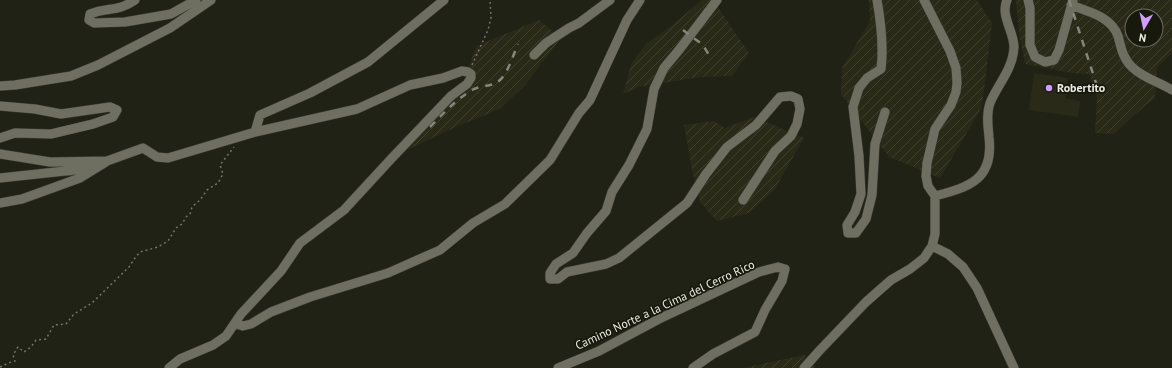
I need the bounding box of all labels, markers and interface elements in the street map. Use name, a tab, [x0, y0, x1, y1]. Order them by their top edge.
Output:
north arrow	[1124, 8, 1164, 48]
text: N	[1138, 30, 1147, 45]
place label: Robertito	[1057, 80, 1106, 95]
marker: Robertito	[1044, 83, 1054, 93]
street label: Camino Norte a la Cima del Cerro Rico	[573, 256, 757, 353]

